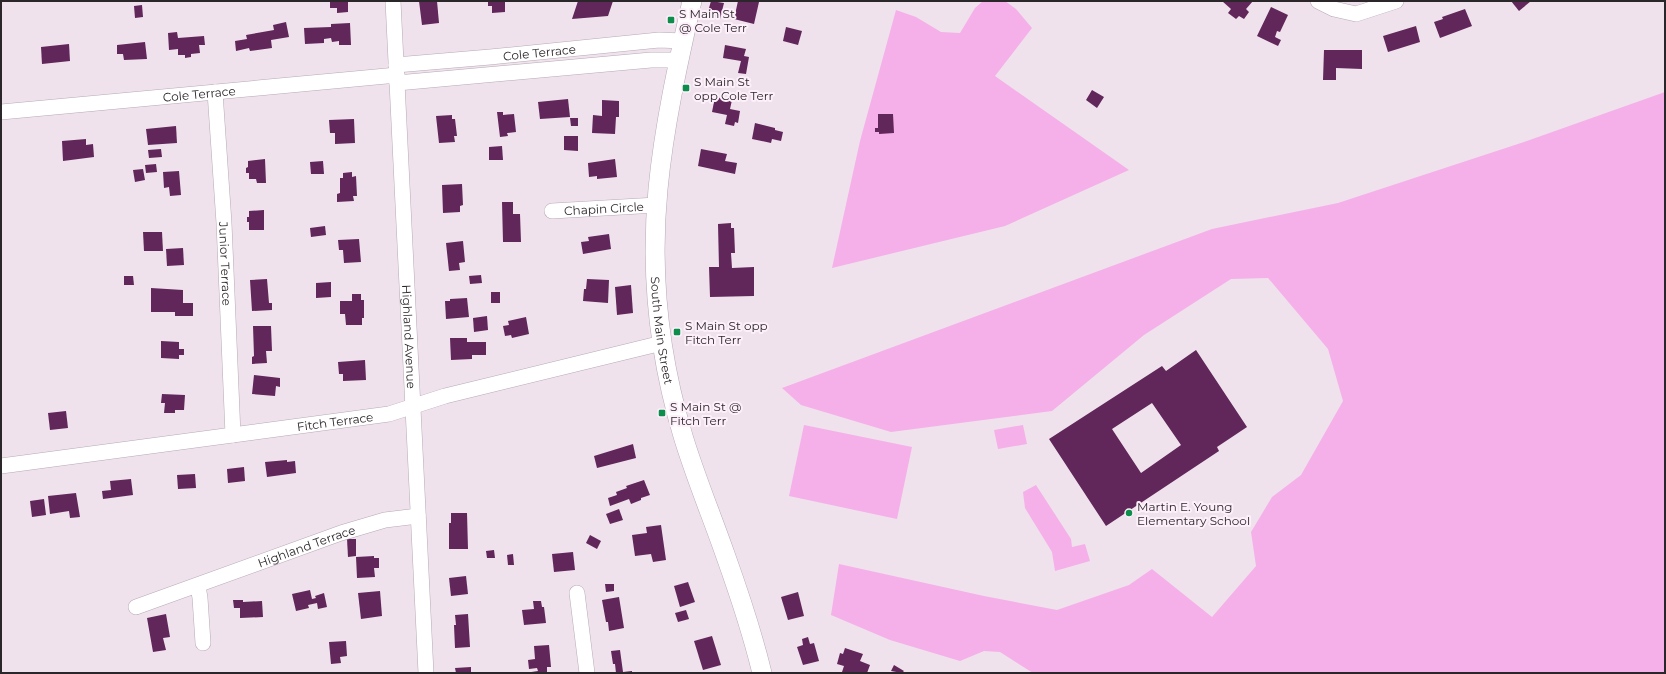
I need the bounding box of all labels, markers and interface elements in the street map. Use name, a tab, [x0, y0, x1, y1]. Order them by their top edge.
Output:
place label: S Main St @ Cole Terr	[679, 6, 747, 35]
marker: S Main St @ Cole Terr	[666, 15, 676, 25]
street label: Cole Terrace	[502, 41, 576, 63]
place label: S Main St opp Cole Terr	[694, 74, 774, 103]
street label: Cole Terrace	[162, 83, 236, 104]
marker: S Main St opp Cole Terr	[681, 83, 691, 93]
street label: Chapin Circle	[564, 198, 644, 218]
street label: Junior Terrace	[216, 220, 235, 306]
street label: South Main Street	[648, 276, 677, 386]
street label: Highland Avenue	[399, 284, 420, 389]
place label: S Main St opp Fitch Terr	[685, 318, 768, 347]
marker: S Main St opp Fitch Terr	[672, 327, 682, 337]
place label: S Main St @ Fitch Terr	[670, 399, 741, 428]
marker: S Main St @ Fitch Terr	[657, 408, 667, 418]
street label: Fitch Terrace	[296, 409, 374, 434]
place label: Martin E. Young Elementary School	[1137, 499, 1250, 528]
marker: Martin E. Young Elementary School	[1124, 508, 1134, 518]
street label: Highland Terrace	[255, 522, 357, 570]

